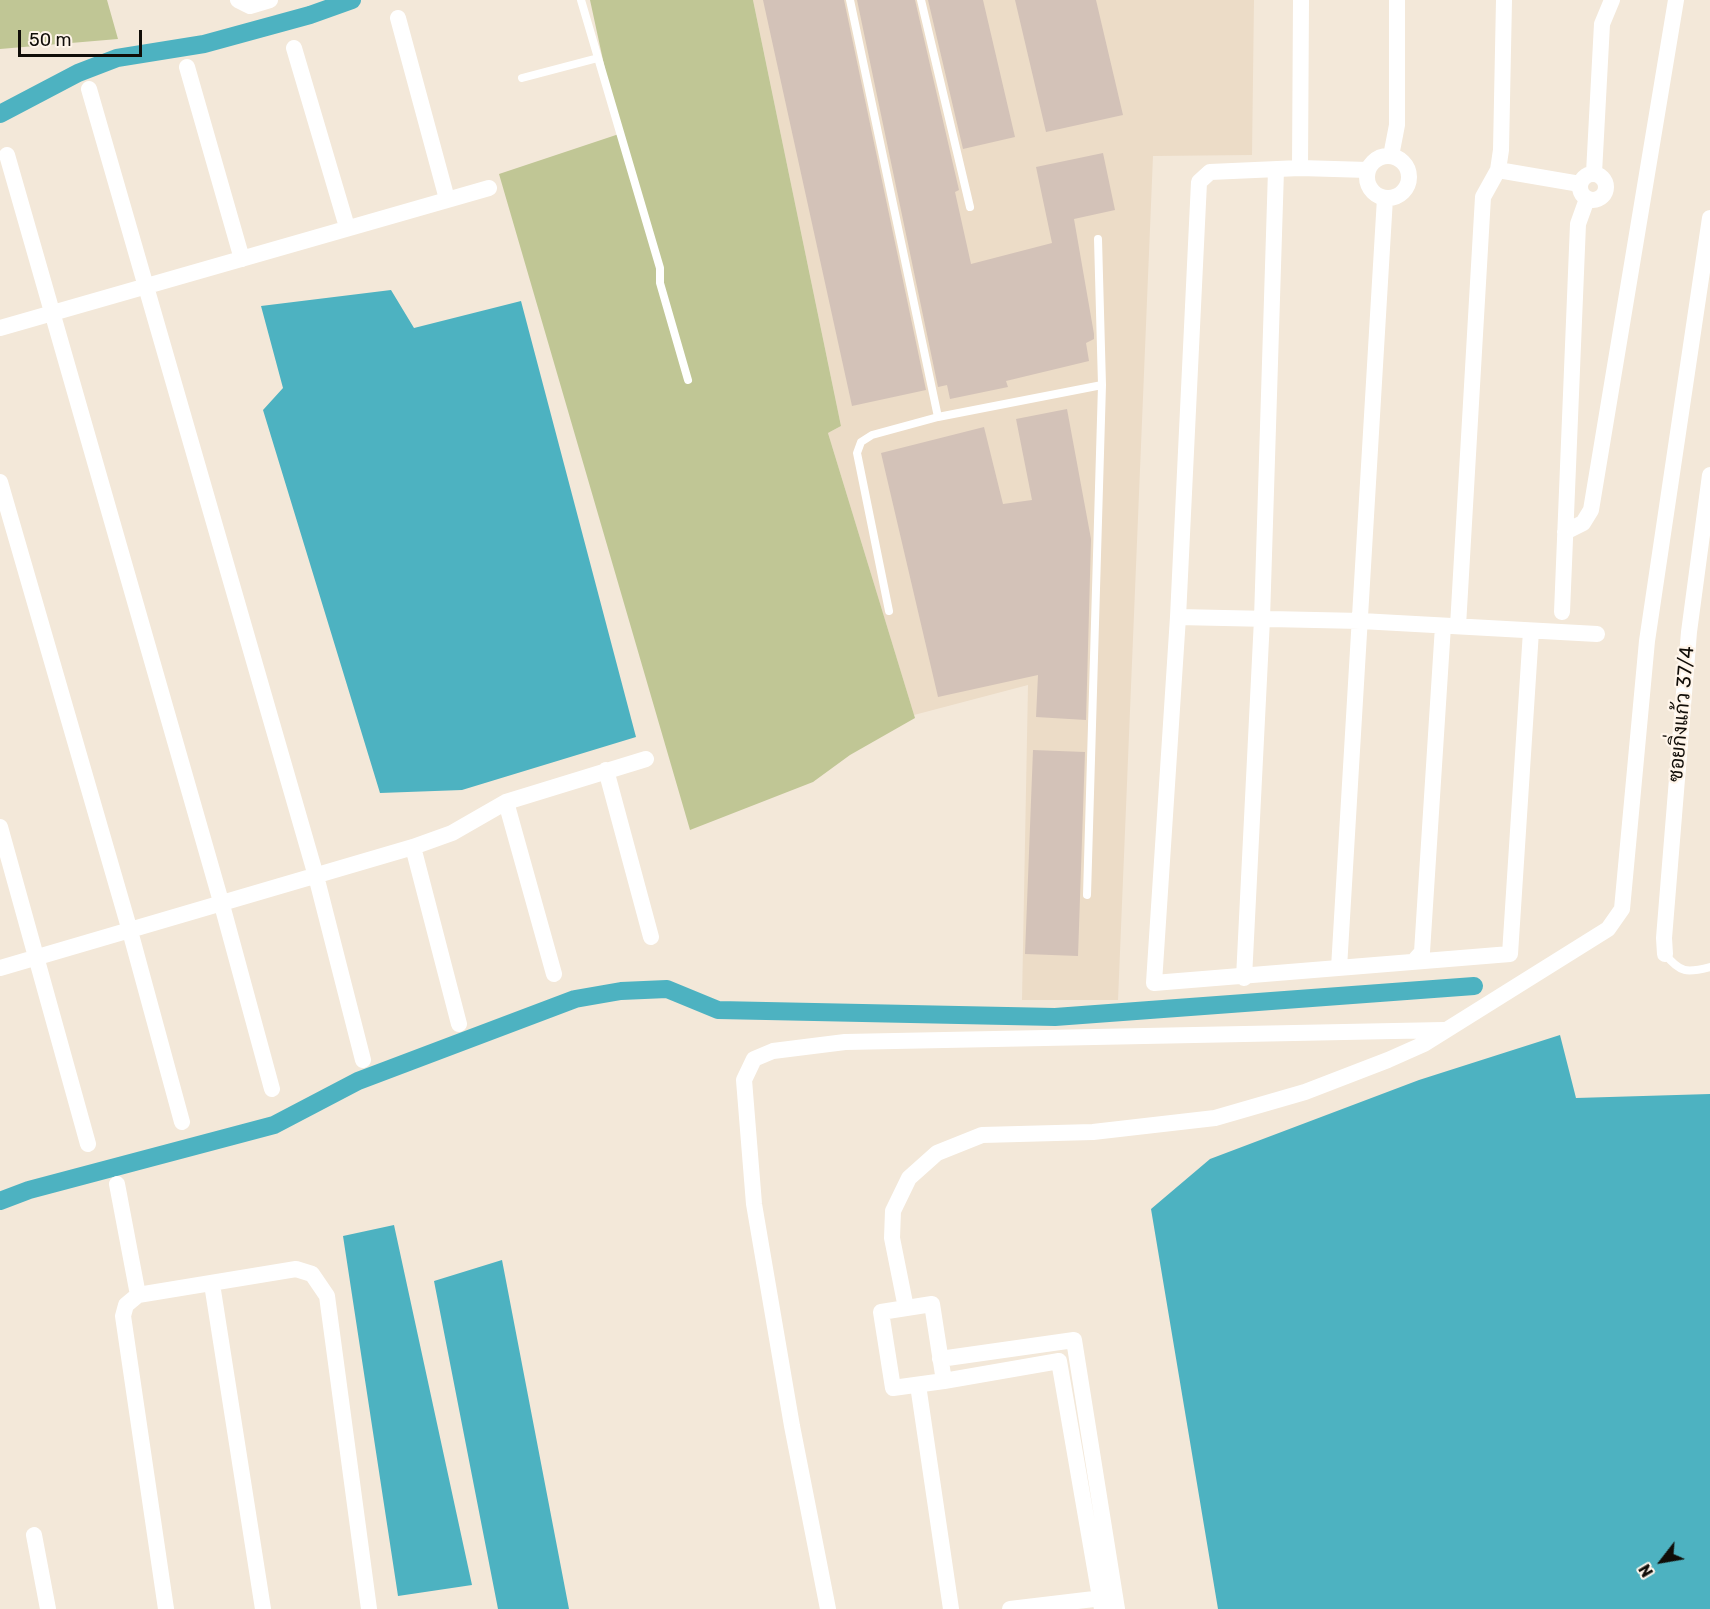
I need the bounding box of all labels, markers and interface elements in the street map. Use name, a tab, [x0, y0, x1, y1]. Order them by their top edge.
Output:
scale bar	[21, 18, 146, 56]
text: 50 m	[29, 29, 72, 51]
street label: ซอยกิ่งแก้ว 37/4	[1664, 645, 1700, 783]
north arrow	[1632, 1531, 1692, 1591]
text: N	[1635, 1561, 1657, 1580]

